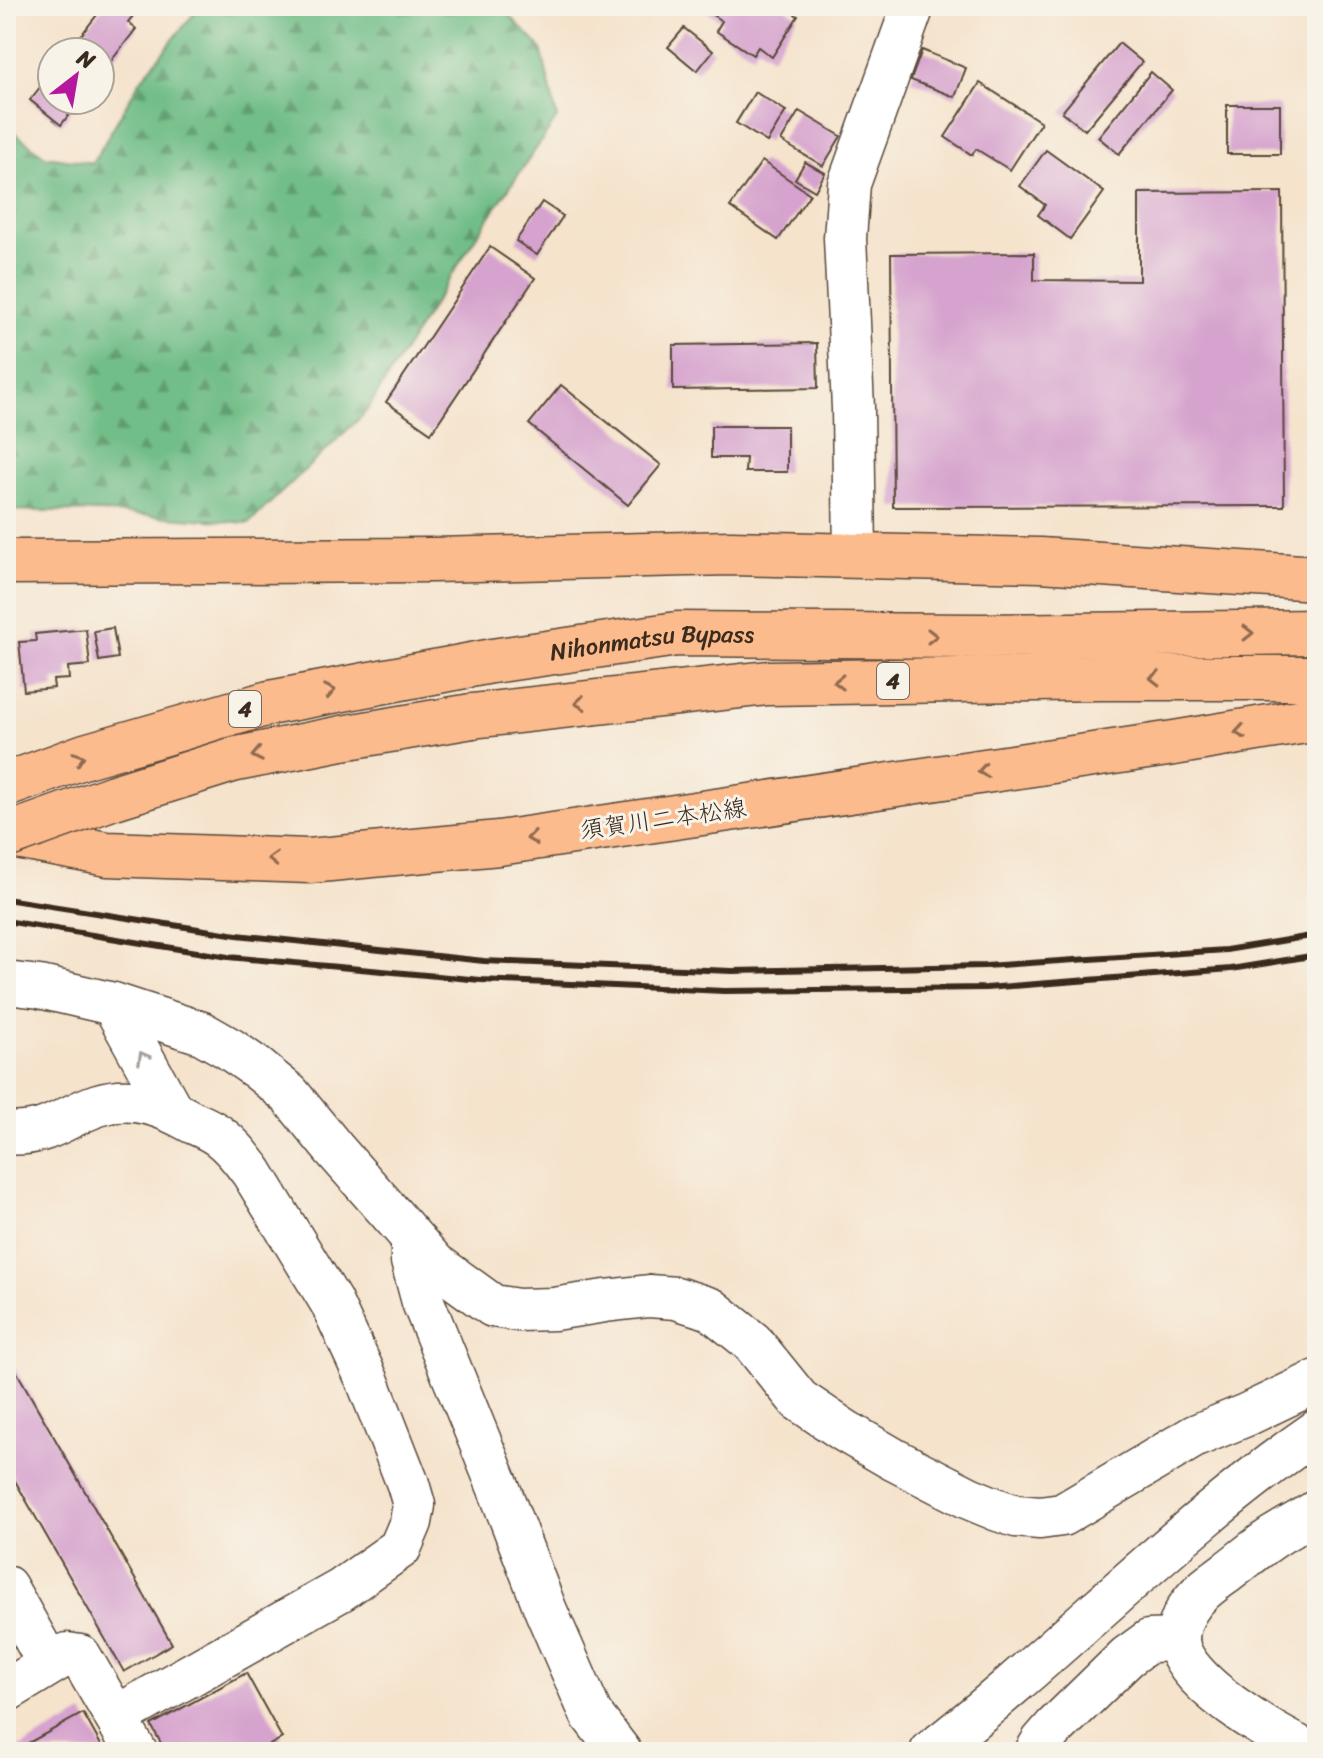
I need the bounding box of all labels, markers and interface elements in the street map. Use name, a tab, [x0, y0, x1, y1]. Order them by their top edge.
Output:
north arrow	[36, 36, 116, 116]
text: N	[69, 38, 103, 80]
street label: Nihonmatsu Bypass	[547, 613, 754, 673]
one-way arrow	[1242, 624, 1255, 642]
one-way arrow	[926, 627, 939, 645]
road number: 4	[877, 663, 909, 699]
one-way arrow	[1148, 669, 1161, 687]
one-way arrow	[832, 673, 845, 691]
one-way arrow	[323, 684, 337, 701]
road number: 4	[229, 691, 261, 727]
one-way arrow	[573, 695, 586, 712]
one-way arrow	[1233, 722, 1247, 739]
one-way arrow	[251, 746, 264, 763]
one-way arrow	[71, 751, 85, 768]
one-way arrow	[976, 762, 990, 779]
street label: 須賀川二本松線	[577, 787, 749, 851]
one-way arrow	[525, 829, 539, 846]
one-way arrow	[266, 851, 279, 868]
one-way arrow	[137, 1052, 153, 1066]

